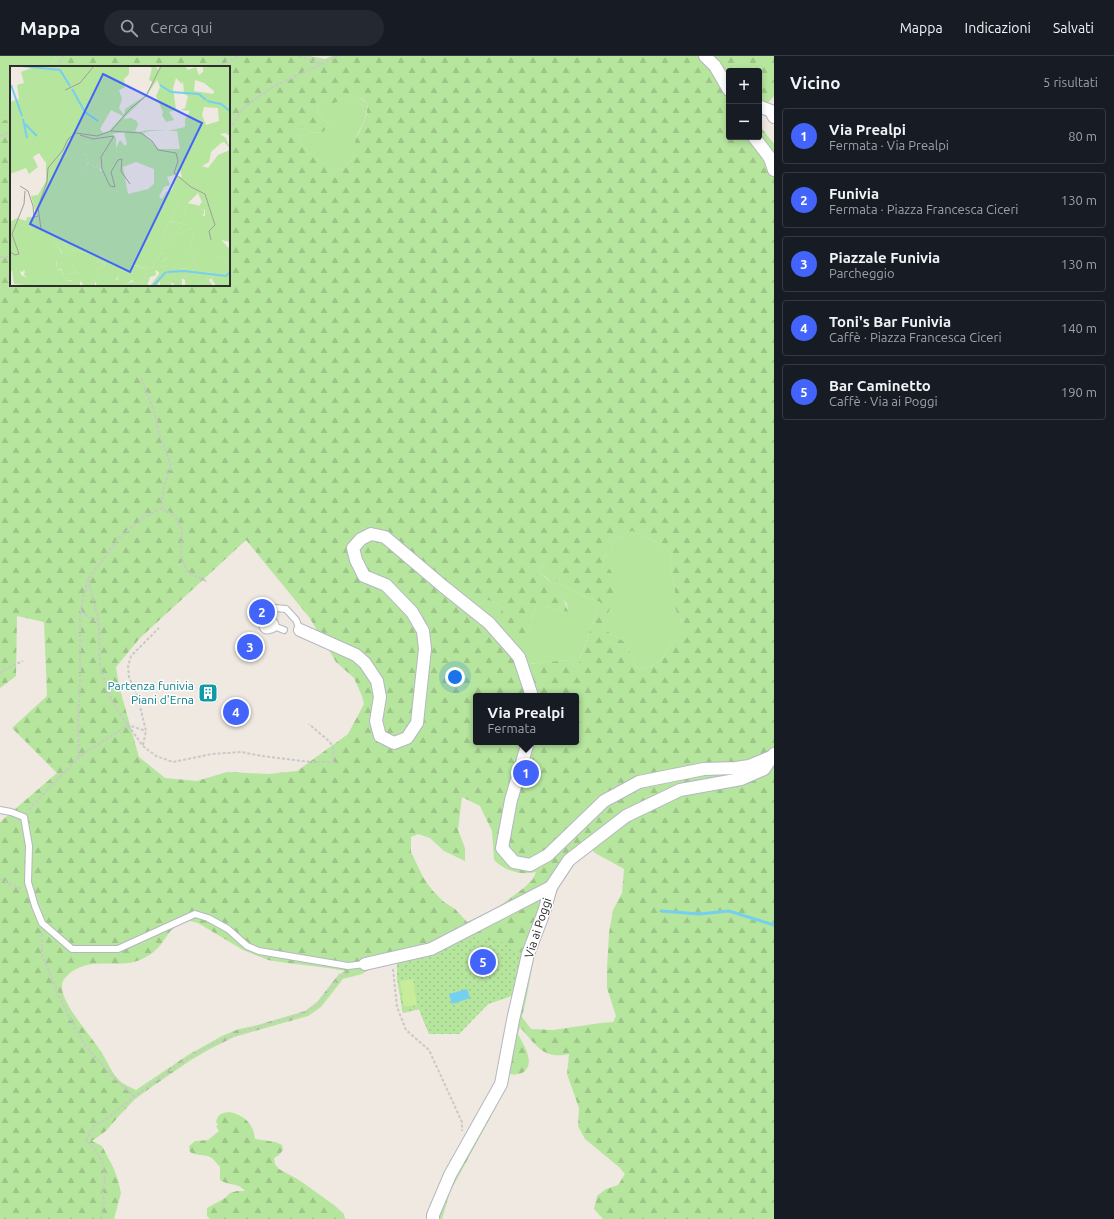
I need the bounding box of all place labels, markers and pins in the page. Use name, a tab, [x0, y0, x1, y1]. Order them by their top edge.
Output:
pin: 2	[249, 597, 275, 627]
pin: 3	[237, 632, 263, 662]
place label: Partenza funivia Piani d'Erna	[108, 679, 194, 706]
building icon: Partenza funivia Piani d'Erna	[197, 682, 219, 704]
pin: 4	[223, 697, 249, 727]
pin: 1	[513, 758, 539, 788]
pin: 5	[470, 947, 496, 977]

